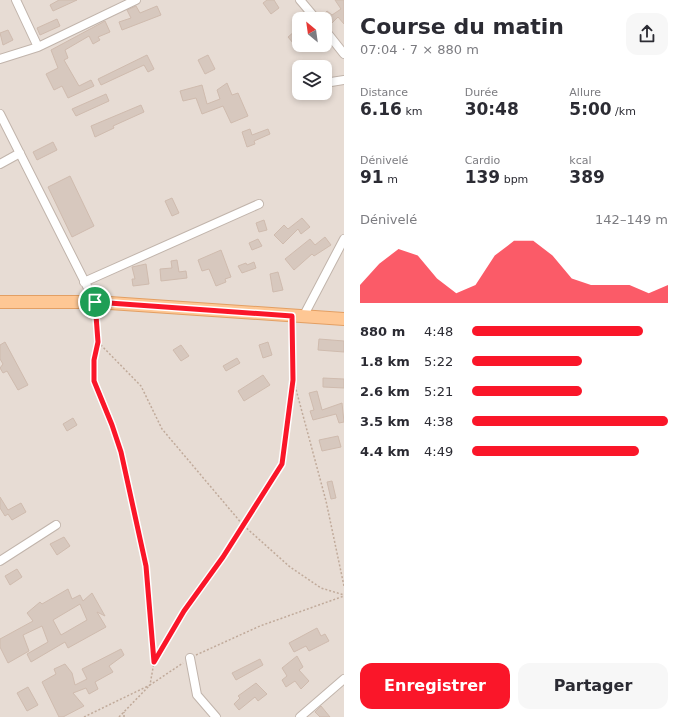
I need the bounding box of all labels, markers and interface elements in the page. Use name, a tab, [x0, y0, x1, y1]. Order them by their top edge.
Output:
north arrow	[292, 12, 332, 52]
map controls	[292, 12, 332, 100]
button: share	[626, 13, 668, 55]
text: Course du matin	[360, 14, 564, 39]
text: 07:04 · 7 × 880 m	[360, 42, 479, 57]
button: layers	[292, 60, 332, 100]
text: Distance	[360, 86, 408, 99]
text: Durée	[465, 86, 498, 99]
text: Allure	[569, 86, 601, 99]
text: 6.16	[360, 99, 402, 119]
text: 30:48	[465, 99, 519, 119]
text: 5:00	[569, 99, 612, 119]
text: km	[402, 105, 423, 118]
text: /km	[612, 105, 636, 118]
text: Dénivelé	[360, 154, 408, 167]
text: Cardio	[465, 154, 500, 167]
text: kcal	[569, 154, 592, 167]
text: 91	[360, 167, 384, 187]
text: 139	[465, 167, 500, 187]
text: 389	[569, 167, 605, 187]
text: m	[384, 173, 398, 186]
text: bpm	[500, 173, 528, 186]
text: Dénivelé	[360, 212, 417, 227]
text: 142–149 m	[595, 212, 668, 227]
pin	[78, 285, 112, 319]
icon: arrive	[84, 291, 106, 313]
text: 880 m	[360, 324, 405, 339]
text: 4:48	[424, 324, 453, 339]
text: 1.8 km	[360, 354, 410, 369]
text: 5:22	[424, 354, 453, 369]
text: 2.6 km	[360, 384, 410, 399]
text: 5:21	[424, 384, 453, 399]
text: 3.5 km	[360, 414, 410, 429]
text: 4:38	[424, 414, 453, 429]
text: 4.4 km	[360, 444, 410, 459]
text: 4:49	[424, 444, 453, 459]
button: Enregistrer	[360, 663, 510, 709]
button: Partager	[518, 663, 668, 709]

